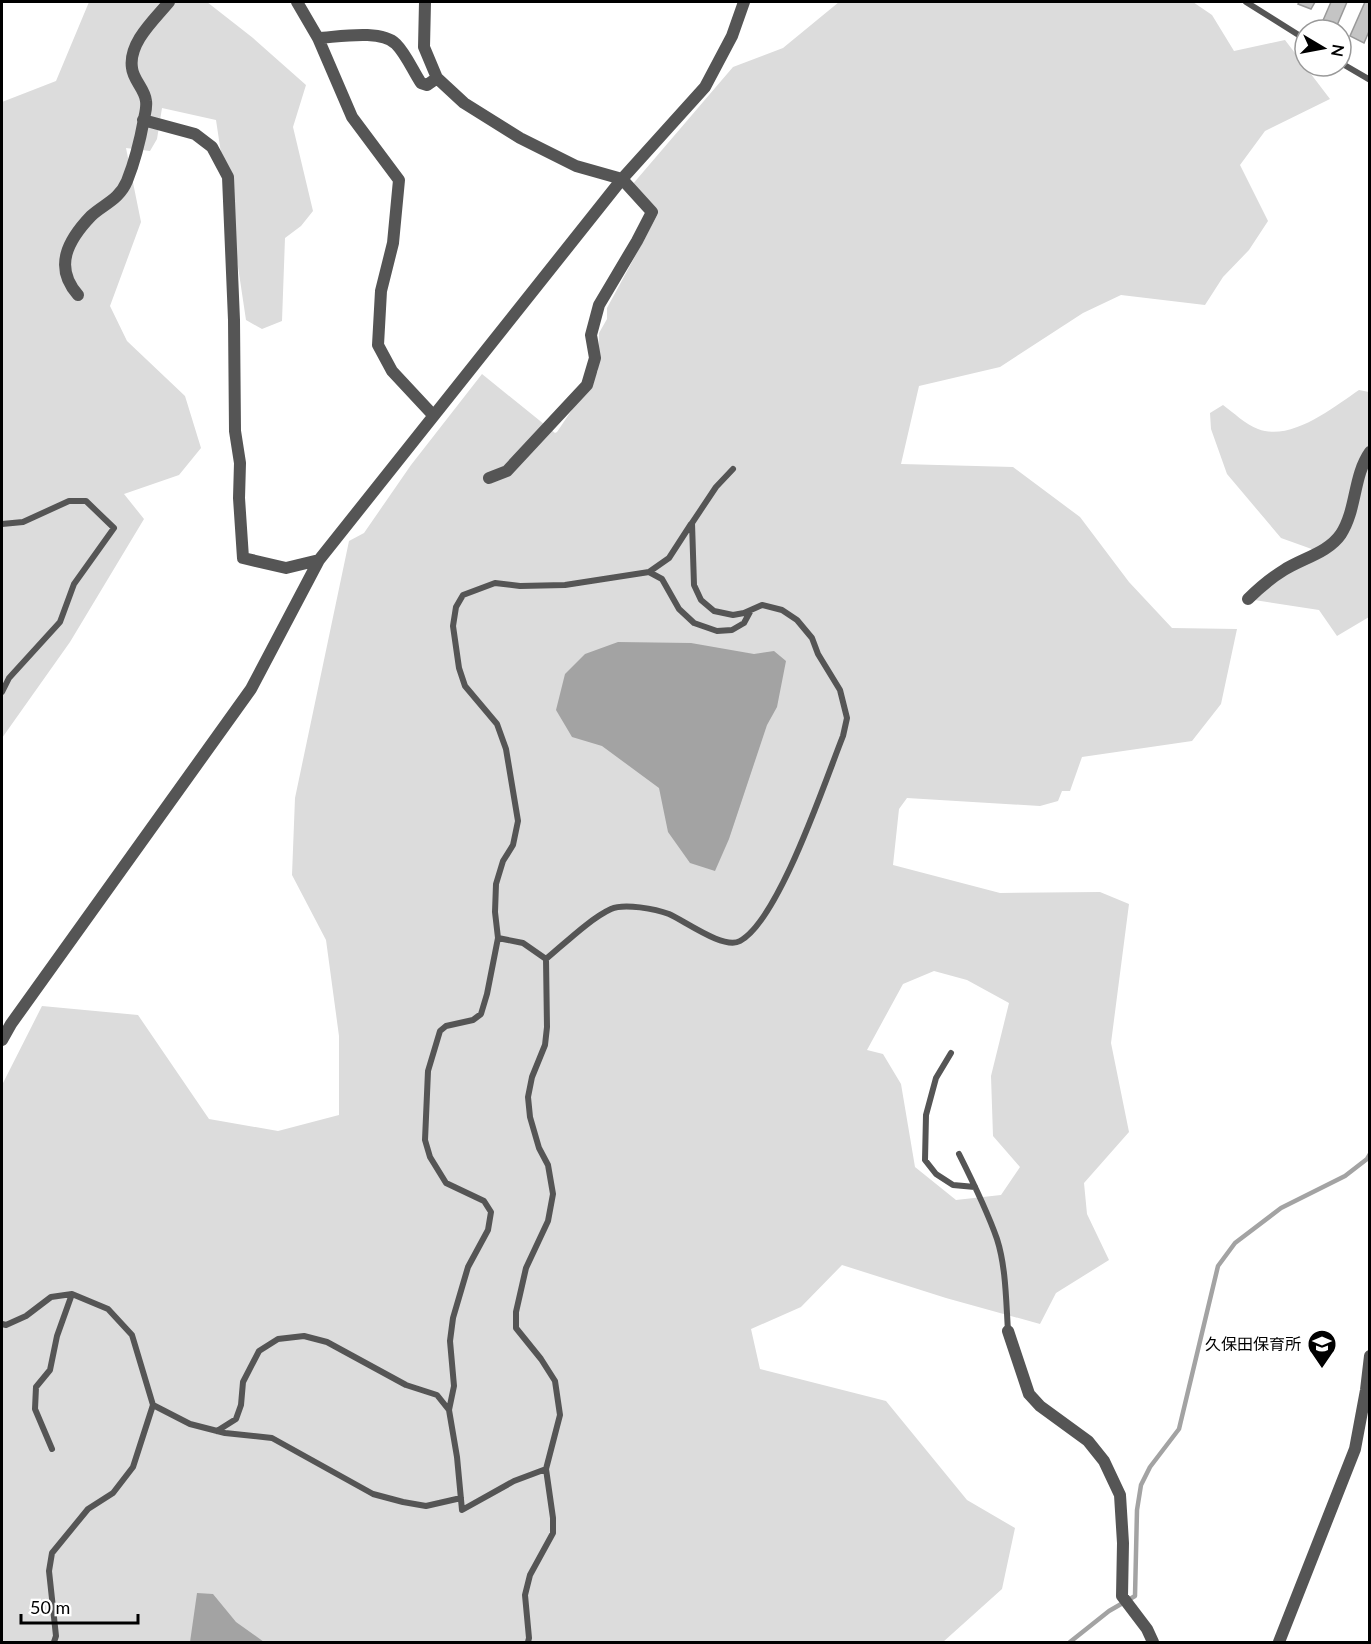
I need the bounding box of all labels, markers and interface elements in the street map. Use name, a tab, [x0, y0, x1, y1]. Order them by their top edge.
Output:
north arrow	[1293, 18, 1353, 78]
text: N	[1328, 43, 1349, 58]
school or university icon: 久保田保育所	[1306, 1328, 1338, 1370]
place label: 久保田保育所	[1205, 1334, 1301, 1353]
scale bar	[21, 1587, 138, 1625]
text: 50 m	[30, 1596, 70, 1618]

